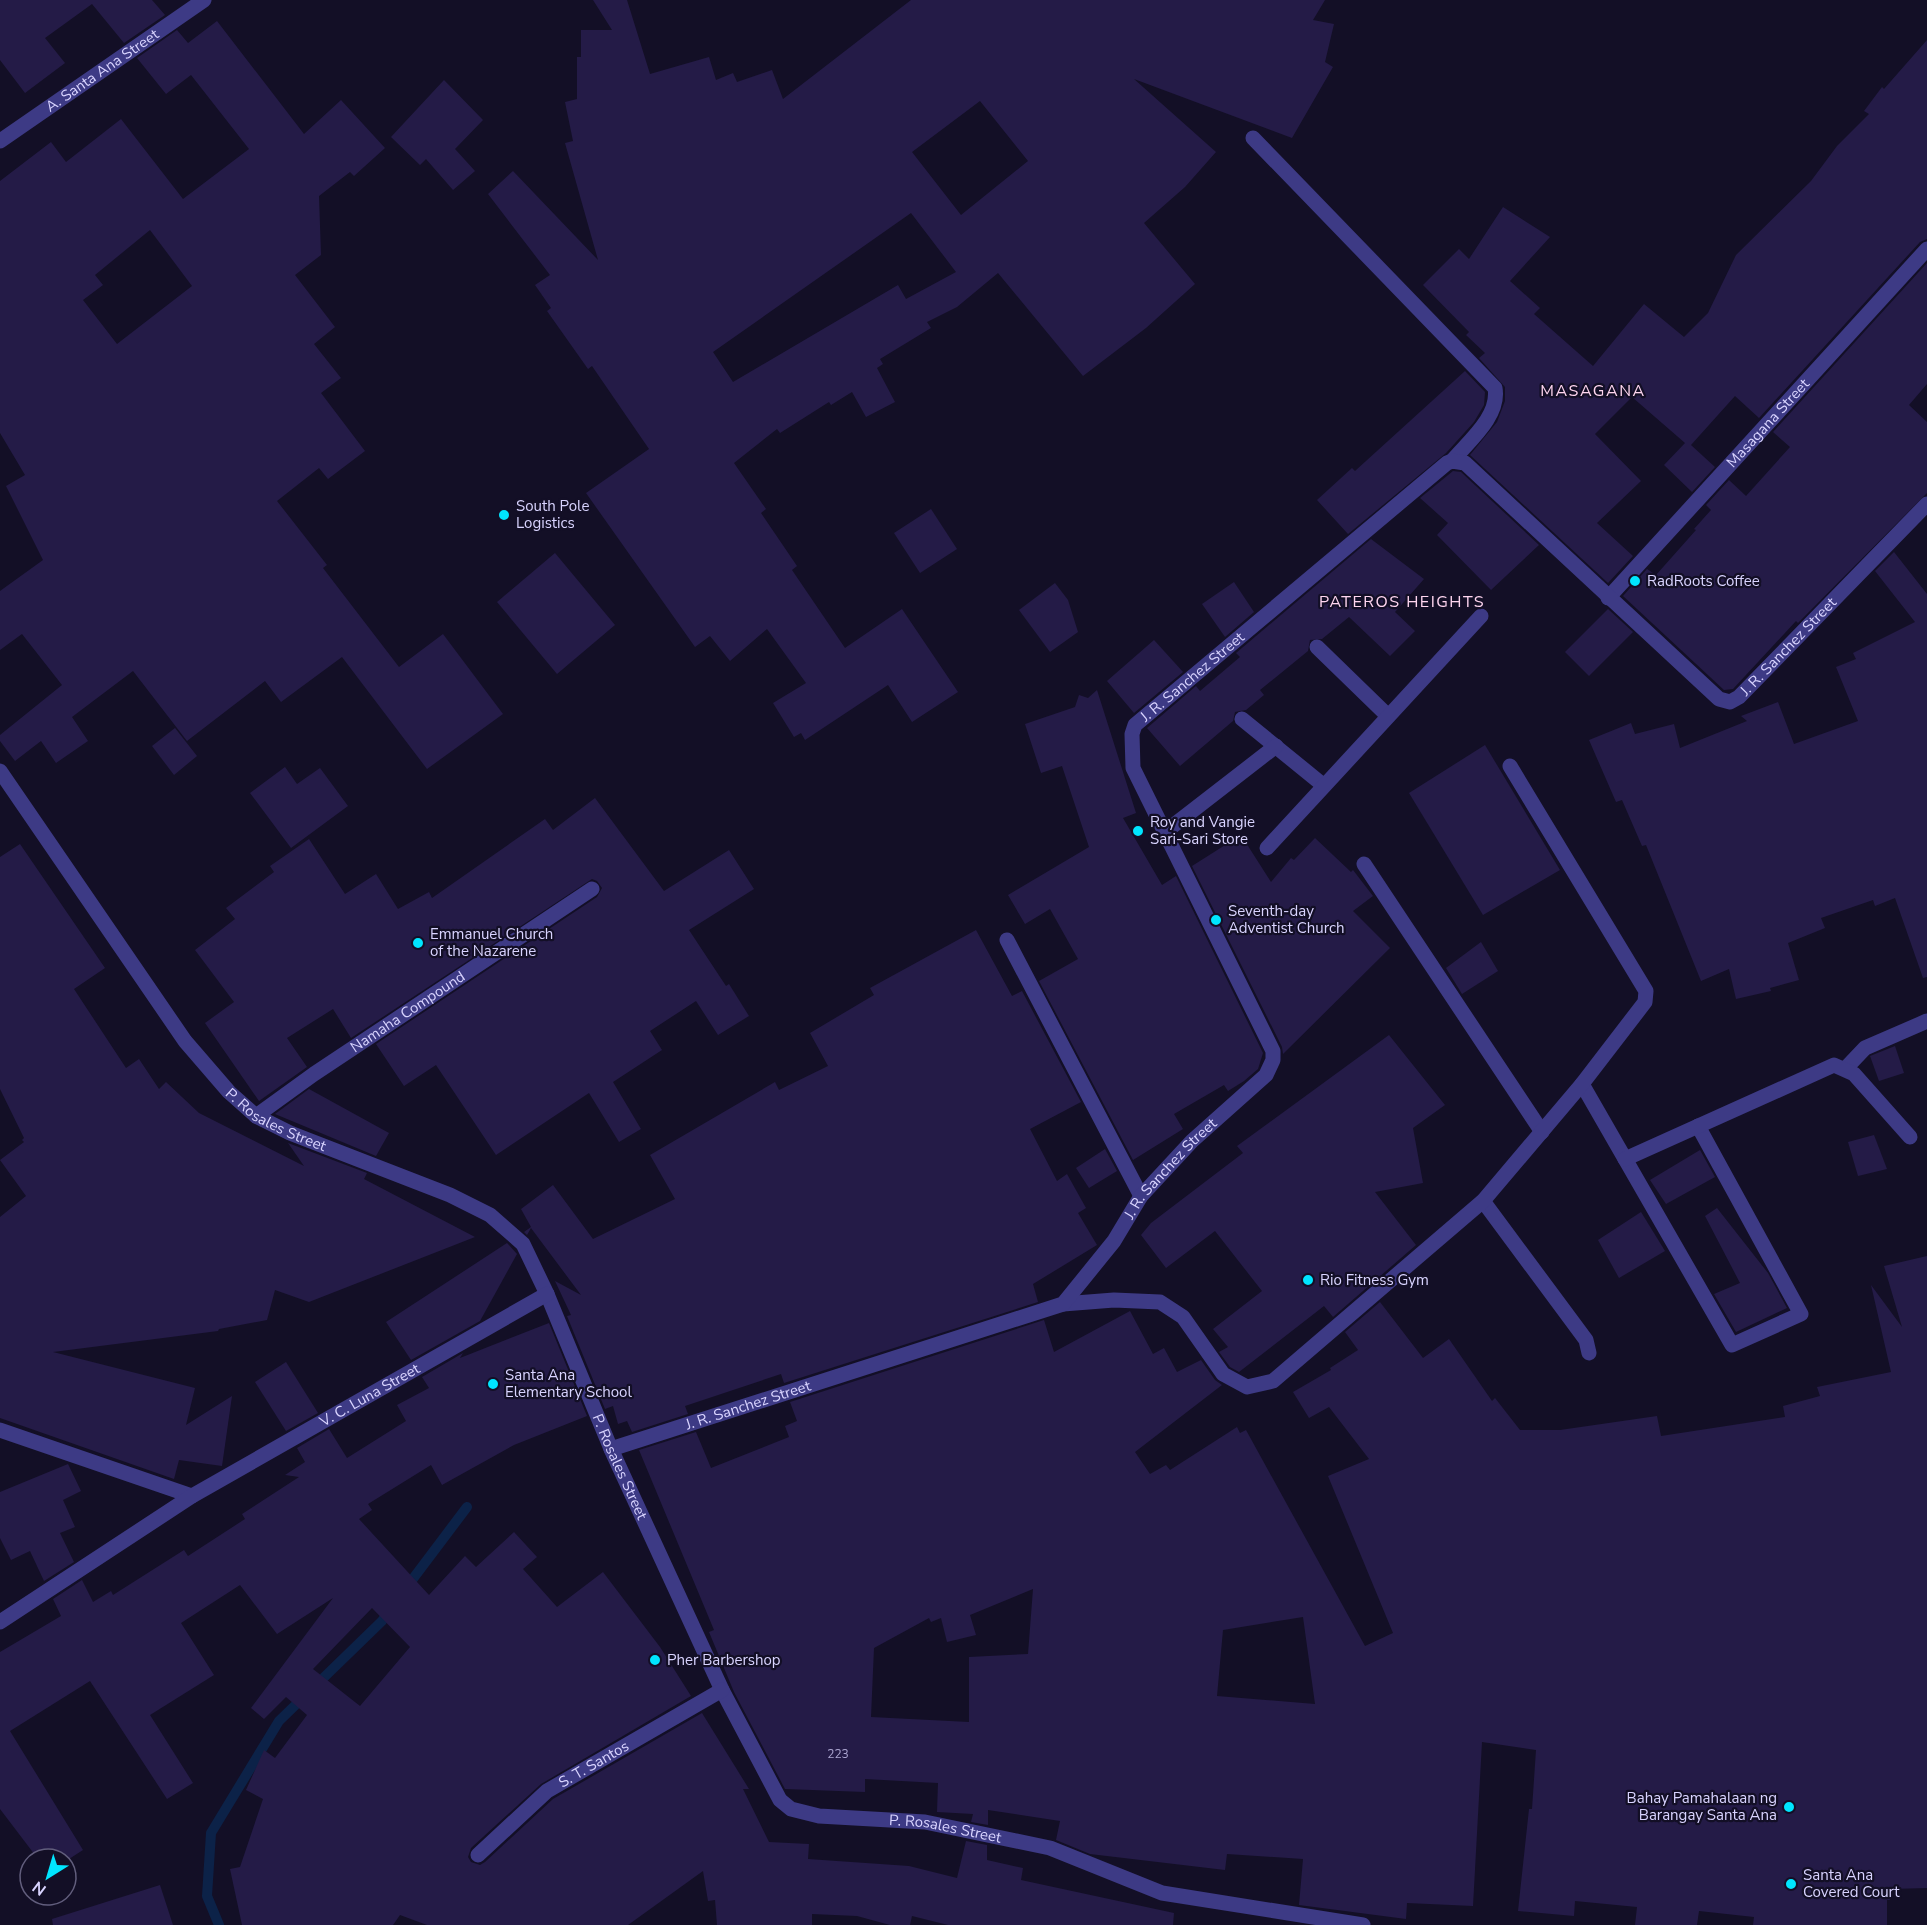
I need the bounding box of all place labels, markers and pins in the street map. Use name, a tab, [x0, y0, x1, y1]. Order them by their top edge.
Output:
place label: South Pole Logistics	[516, 496, 589, 533]
marker: South Pole Logistics	[497, 508, 511, 522]
place label: RadRoots Coffee	[1647, 571, 1760, 591]
marker: RadRoots Coffee	[1628, 574, 1642, 588]
place label: Roy and Vangie Sari-Sari Store	[1150, 812, 1255, 849]
marker: Roy and Vangie Sari-Sari Store	[1131, 824, 1145, 838]
place label: Seventh-day Adventist Church	[1228, 901, 1344, 938]
marker: Seventh-day Adventist Church	[1209, 913, 1223, 927]
place label: Emmanuel Church of the Nazarene	[430, 924, 553, 961]
marker: Emmanuel Church of the Nazarene	[411, 936, 425, 950]
place label: Rio Fitness Gym	[1320, 1270, 1429, 1290]
marker: Rio Fitness Gym	[1301, 1273, 1315, 1287]
place label: Santa Ana Elementary School	[505, 1365, 632, 1402]
marker: Santa Ana Elementary School	[486, 1377, 500, 1391]
place label: Pher Barbershop	[667, 1650, 781, 1670]
marker: Pher Barbershop	[648, 1653, 662, 1667]
place label: Bahay Pamahalaan ng Barangay Santa Ana	[1627, 1788, 1777, 1825]
marker: Bahay Pamahalaan ng Barangay Santa Ana	[1782, 1800, 1796, 1814]
place label: Santa Ana Covered Court	[1803, 1865, 1900, 1902]
marker: Santa Ana Covered Court	[1784, 1877, 1798, 1891]

